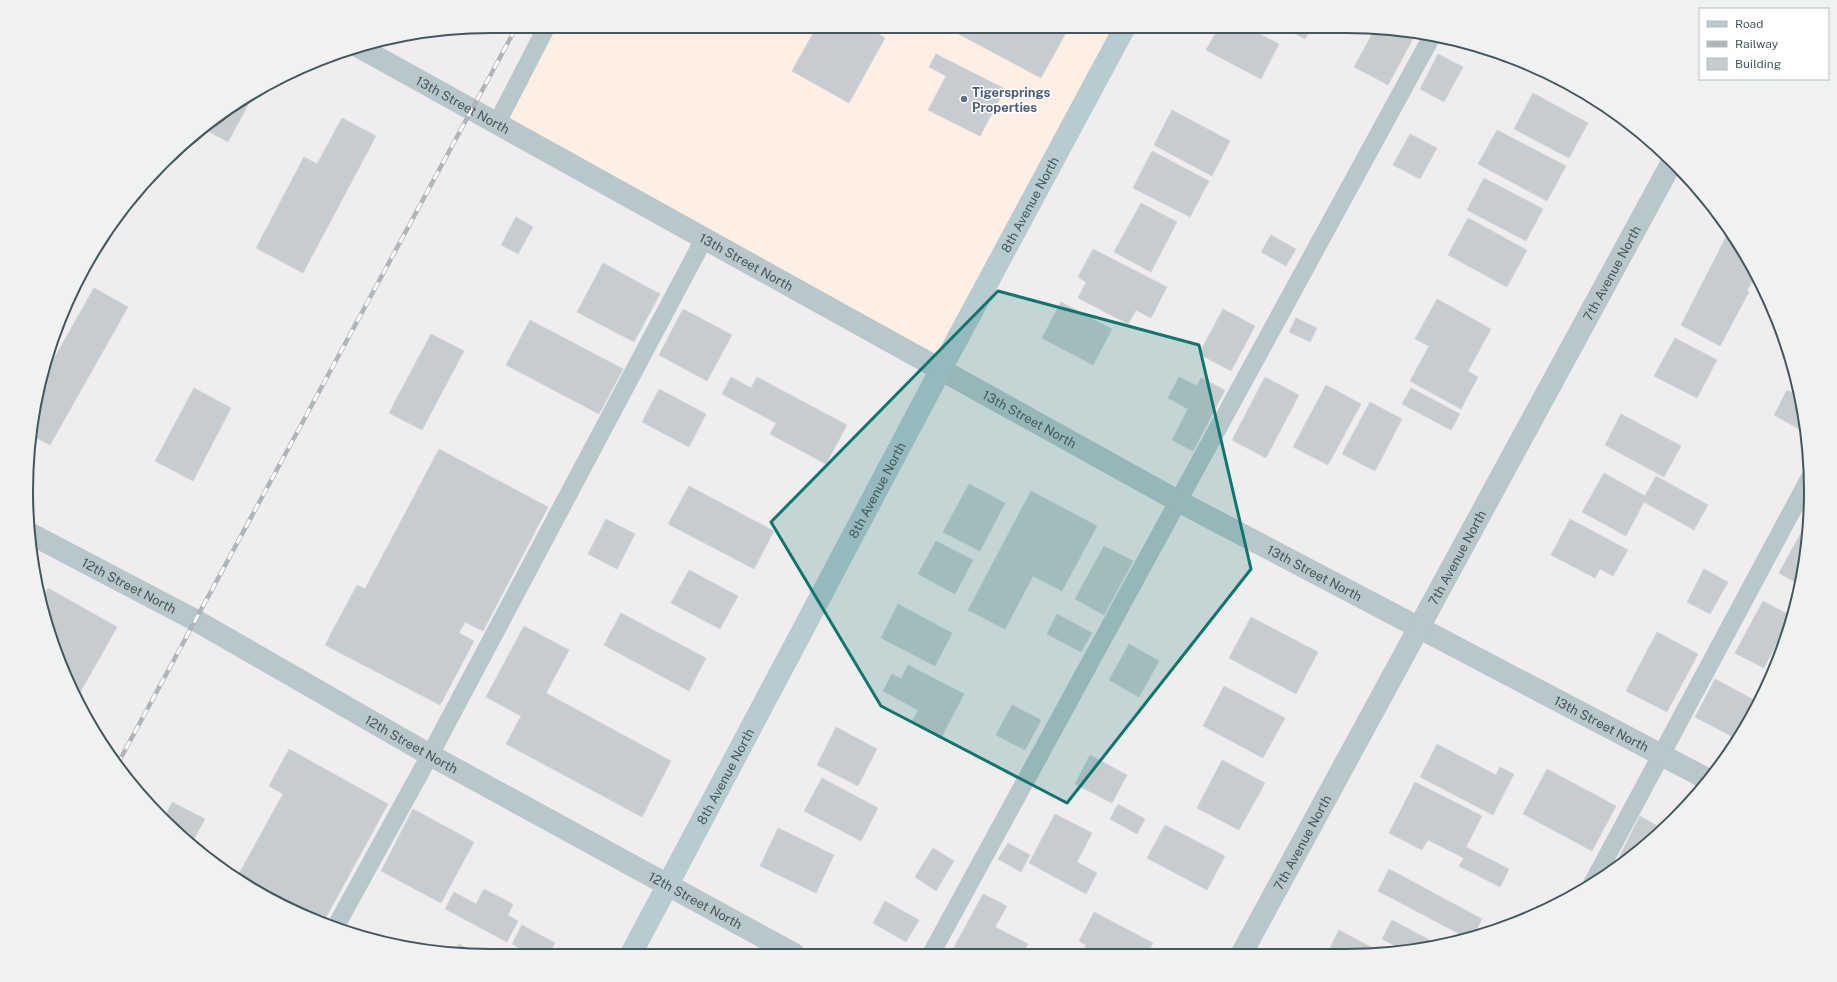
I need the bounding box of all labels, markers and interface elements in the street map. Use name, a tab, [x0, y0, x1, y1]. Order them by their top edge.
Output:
legend	[1699, 8, 1829, 80]
text: Road	[1735, 17, 1763, 31]
text: Railway	[1735, 37, 1779, 51]
text: Building	[1735, 57, 1781, 71]
street label: 13th Street North	[413, 73, 512, 137]
place label: Tigersprings Properties	[972, 85, 1051, 115]
marker: Tigersprings Properties	[959, 94, 969, 104]
street label: 8th Avenue North	[998, 154, 1062, 255]
street label: 7th Avenue North	[1580, 223, 1644, 323]
street label: 13th Street North	[696, 230, 796, 294]
street label: 13th Street North	[980, 387, 1079, 451]
street label: 8th Avenue North	[846, 440, 909, 541]
street label: 7th Avenue North	[1425, 508, 1489, 608]
street label: 13th Street North	[1264, 542, 1364, 604]
street label: 12th Street North	[79, 555, 179, 617]
street label: 13th Street North	[1551, 693, 1651, 755]
street label: 12th Street North	[362, 712, 460, 777]
street label: 8th Avenue North	[694, 726, 757, 827]
street label: 7th Avenue North	[1271, 792, 1334, 893]
street label: 12th Street North	[646, 869, 745, 932]

